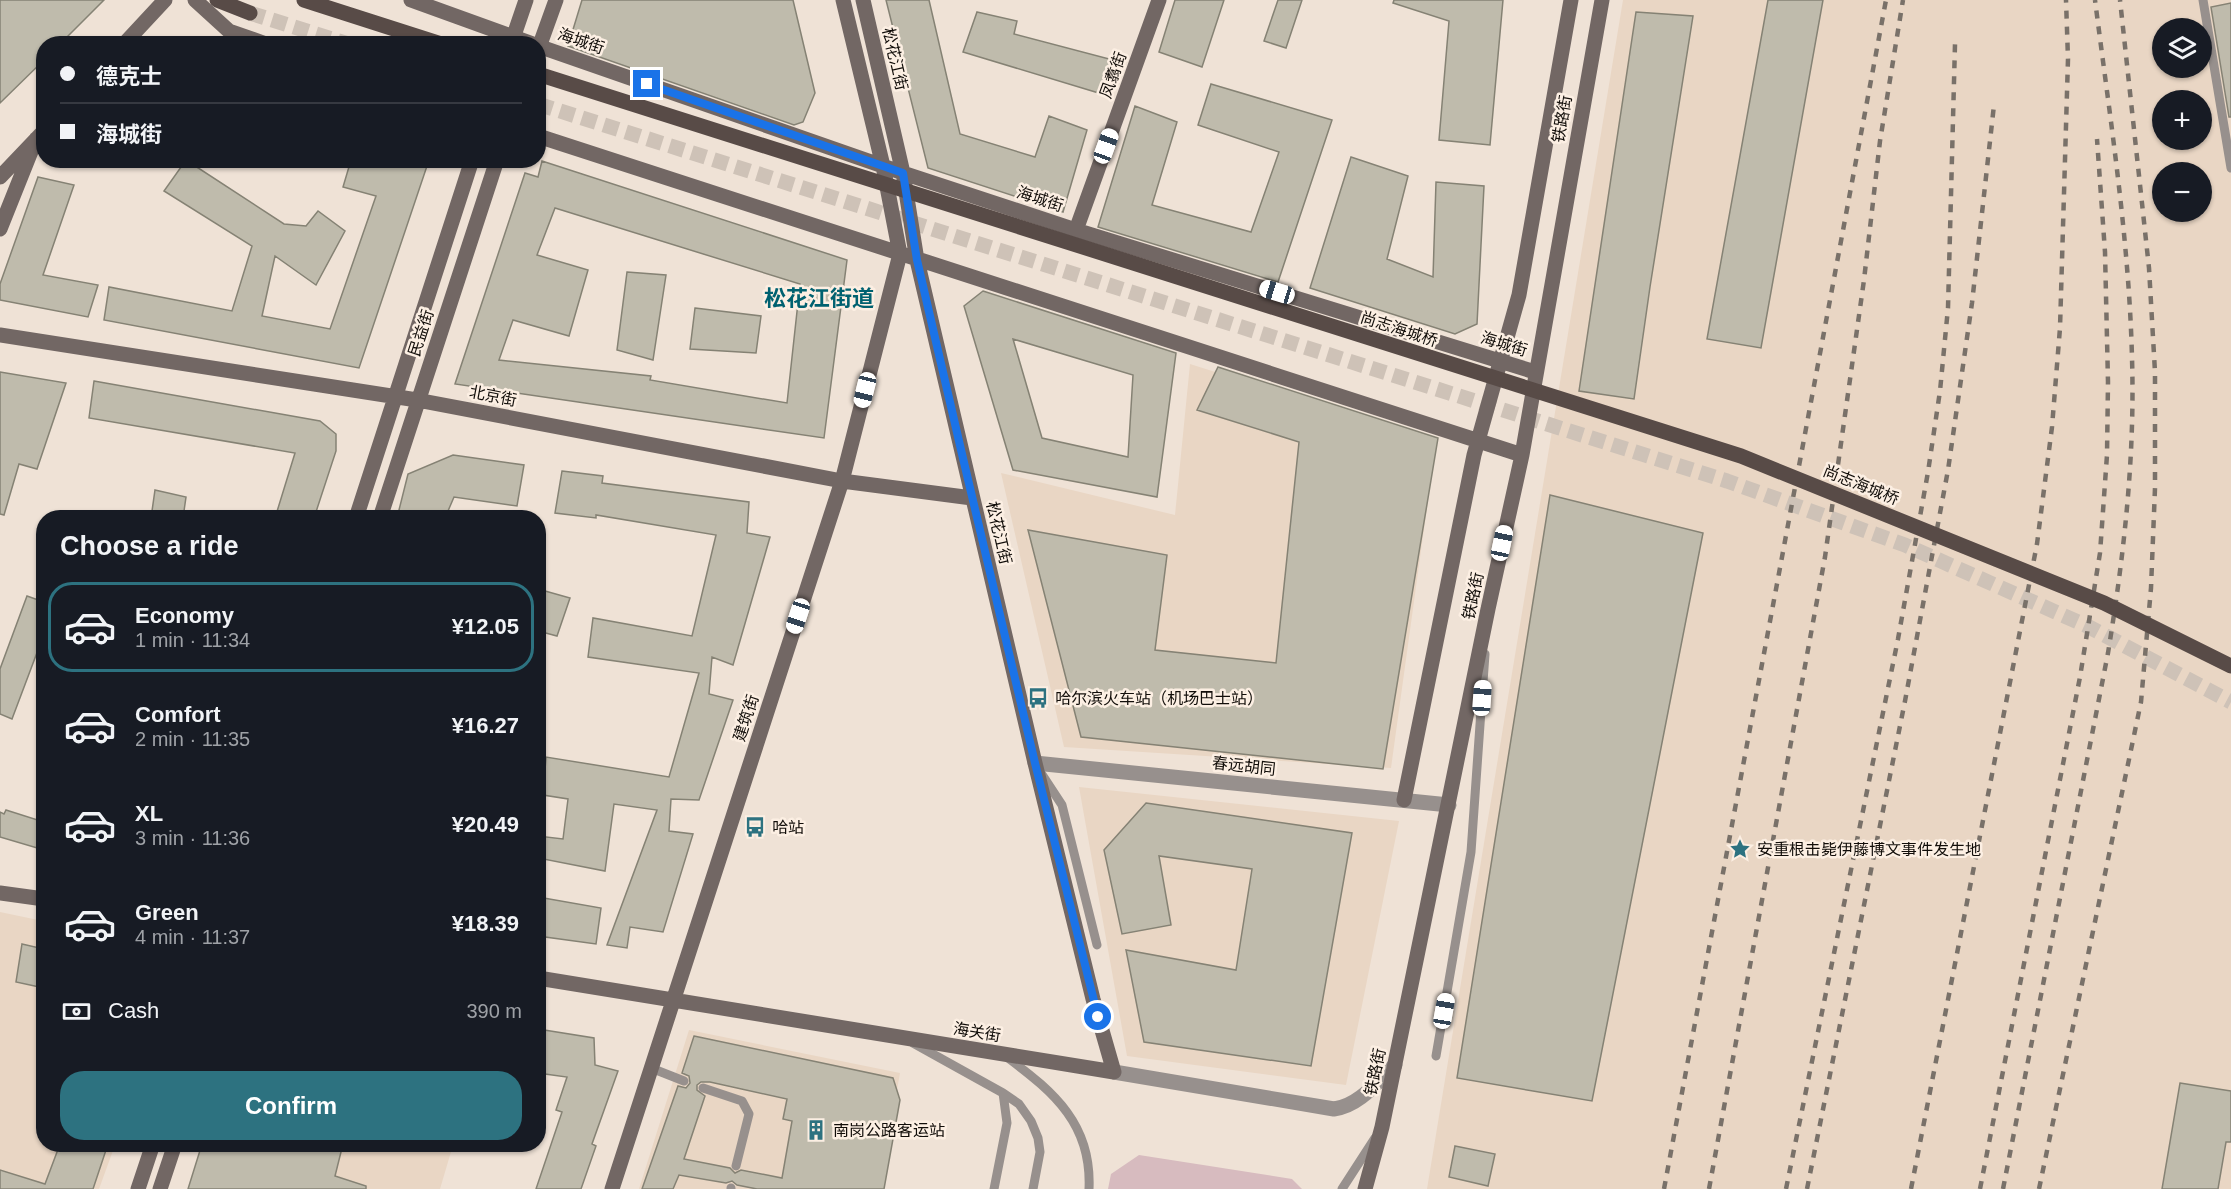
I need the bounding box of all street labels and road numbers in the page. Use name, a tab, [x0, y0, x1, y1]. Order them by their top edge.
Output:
street label: 海城街	[556, 25, 606, 57]
street label: 松花江街	[880, 26, 910, 92]
street label: 凤翥街	[1097, 50, 1129, 100]
street label: 铁路街	[1549, 94, 1575, 144]
street label: 海城街	[1015, 183, 1065, 215]
street label: 民益街	[405, 308, 437, 358]
street label: 尚志海城桥	[1358, 309, 1440, 349]
street label: 海城街	[1479, 329, 1529, 359]
street label: 北京街	[468, 383, 518, 409]
street label: 尚志海城桥	[1821, 462, 1901, 508]
street label: 松花江街	[984, 500, 1014, 566]
street label: 铁路街	[1460, 571, 1486, 621]
street label: 建筑街	[730, 693, 762, 743]
street label: 春远胡同	[1211, 754, 1277, 778]
street label: 海关街	[952, 1020, 1002, 1044]
street label: 铁路街	[1362, 1047, 1388, 1097]

